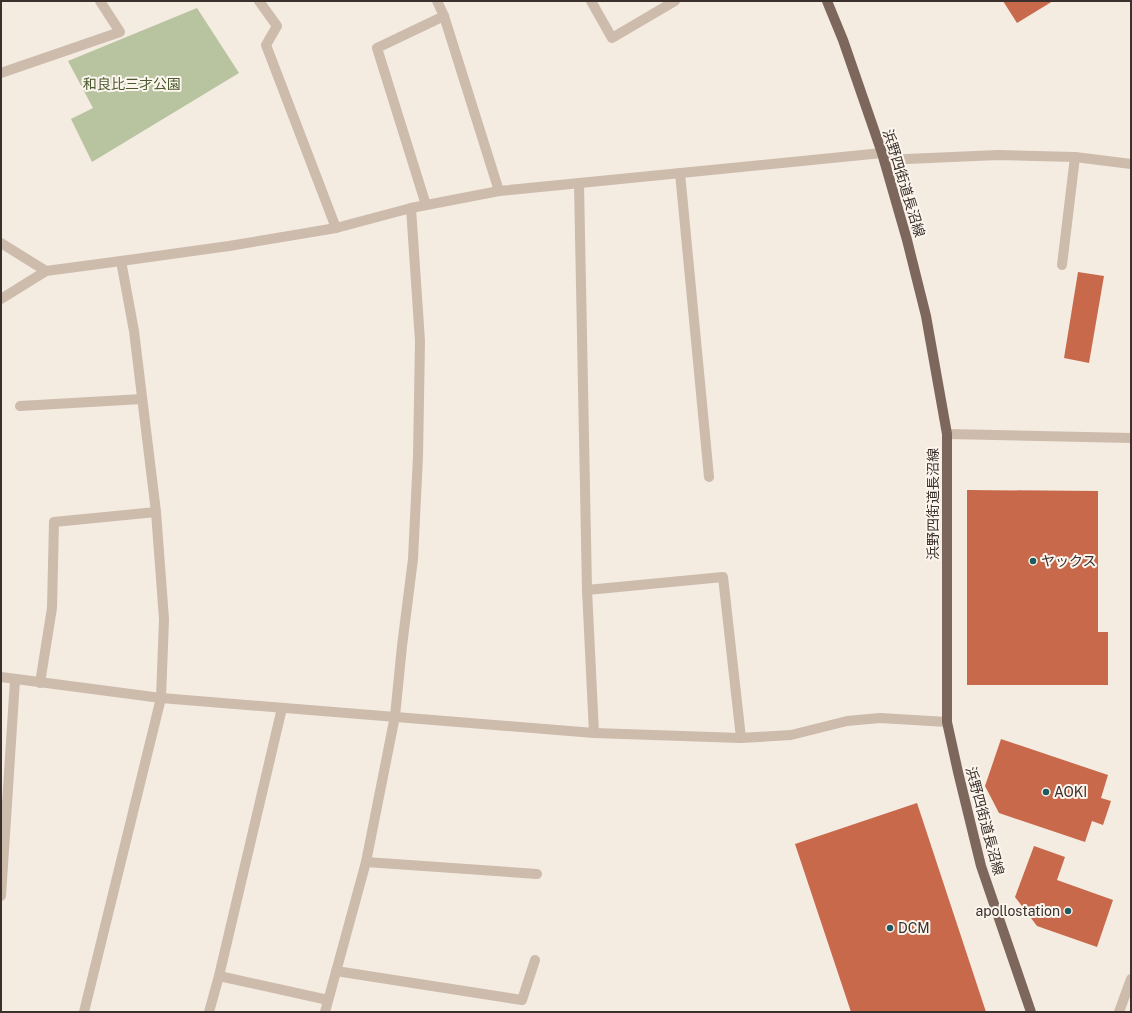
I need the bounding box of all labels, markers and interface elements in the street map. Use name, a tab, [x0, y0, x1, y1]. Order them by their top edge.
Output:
park label: 和良比三才公園	[83, 76, 181, 92]
street label: 浜野四街道長沼線	[880, 127, 928, 239]
street label: 浜野四街道長沼線	[925, 448, 941, 560]
place label: ヤックス	[1041, 553, 1097, 569]
marker: ヤックス	[1028, 556, 1038, 566]
street label: 浜野四街道長沼線	[963, 765, 1007, 877]
place label: AOKI	[1054, 784, 1087, 800]
marker: AOKI	[1041, 787, 1051, 797]
place label: apollostation	[976, 903, 1060, 919]
marker: apollostation	[1063, 906, 1073, 916]
place label: DCM	[898, 920, 930, 936]
marker: DCM	[885, 923, 895, 933]

